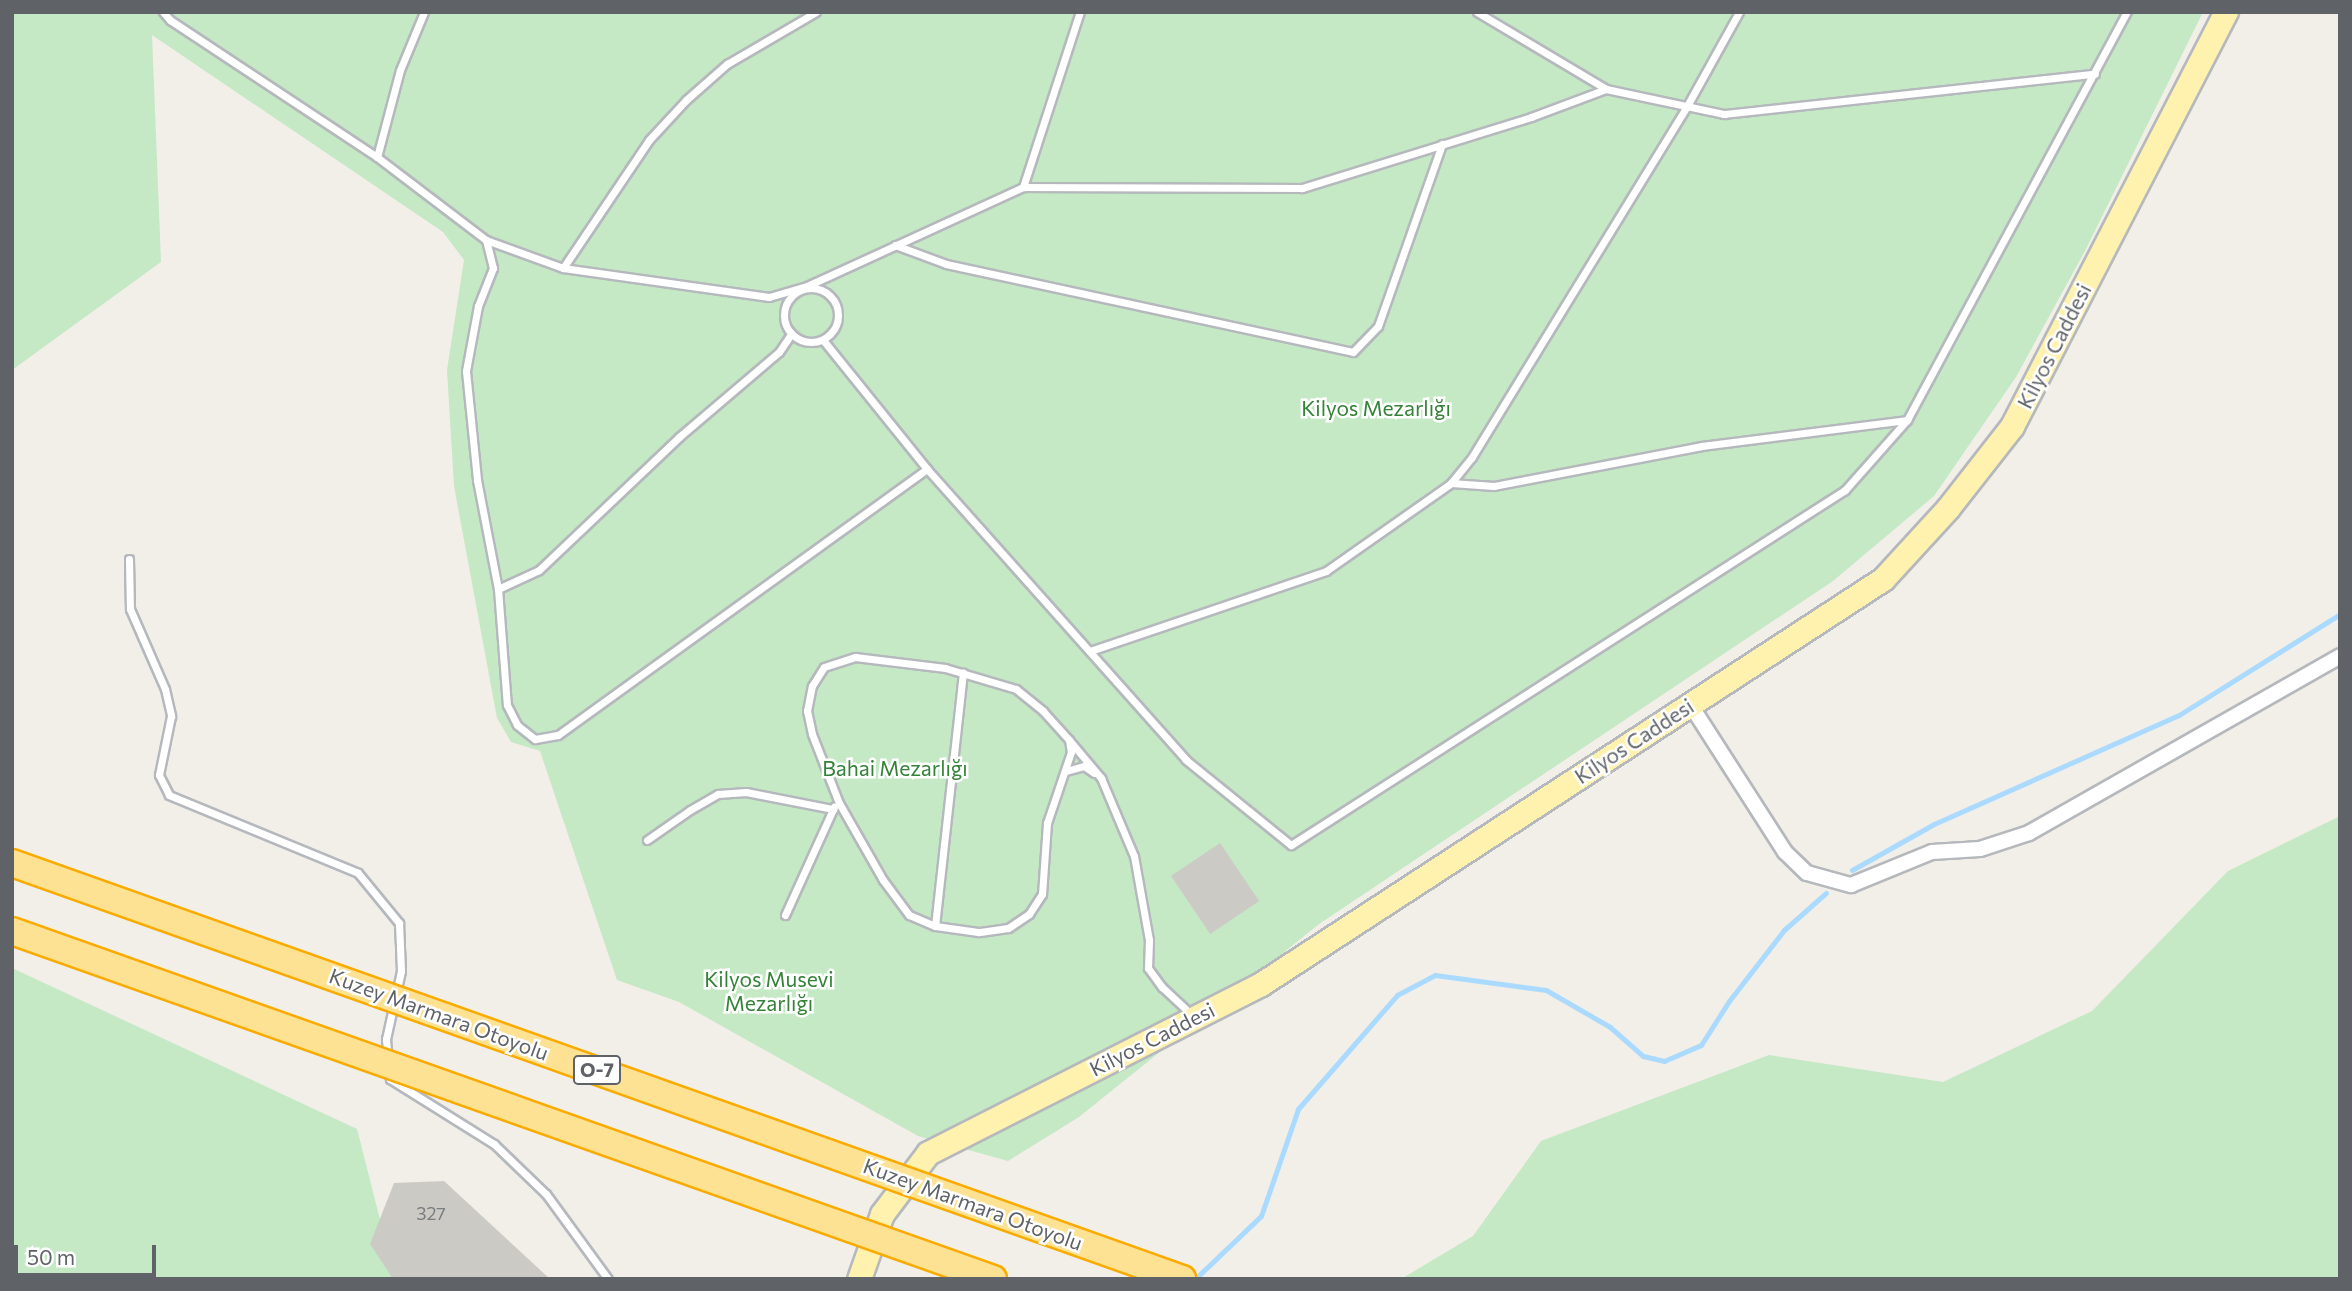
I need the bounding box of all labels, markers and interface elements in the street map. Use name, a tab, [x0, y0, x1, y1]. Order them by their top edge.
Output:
street label: Kilyos Caddesi	[2012, 279, 2096, 413]
park label: Kilyos Mezarlığı	[1301, 395, 1451, 421]
street label: Kilyos Caddesi	[1570, 693, 1698, 789]
park label: Bahai Mezarlığı	[822, 755, 968, 781]
street label: Kuzey Marmara Otoyolu	[326, 963, 552, 1065]
park label: Kilyos Musevi Mezarlığı	[704, 966, 834, 1016]
street label: Kilyos Caddesi	[1085, 997, 1219, 1081]
road number: O-7	[572, 1054, 622, 1086]
street label: Kuzey Marmara Otoyolu	[860, 1153, 1086, 1255]
house number: 327	[416, 1202, 446, 1224]
scale bar	[18, 1232, 159, 1276]
text: 50 m	[27, 1244, 75, 1269]

